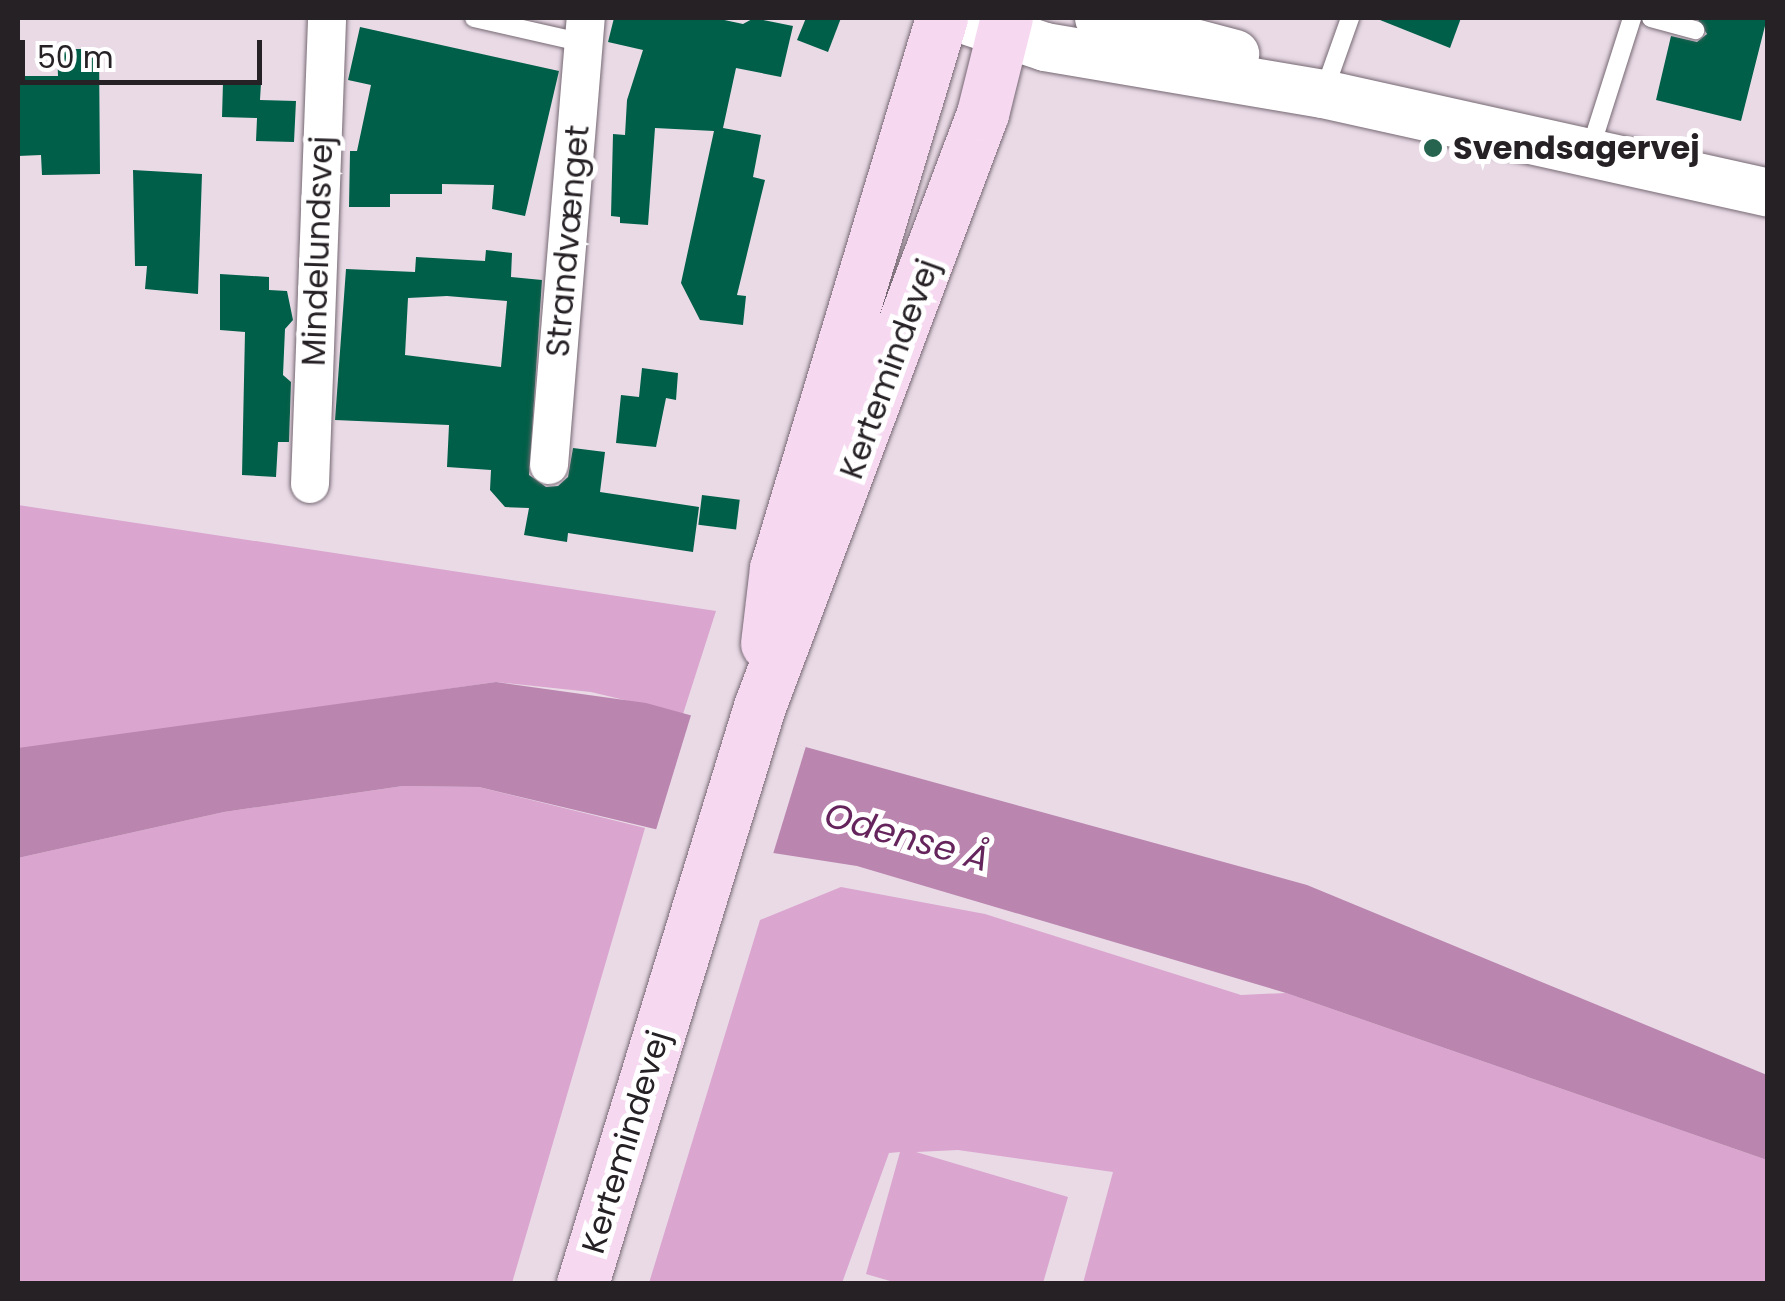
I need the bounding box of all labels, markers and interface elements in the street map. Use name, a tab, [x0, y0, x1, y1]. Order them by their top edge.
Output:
scale bar	[25, 20, 268, 82]
text: 50 m	[37, 36, 114, 79]
street label: Strandvænget	[539, 123, 597, 359]
place label: Svendsagervej	[1453, 129, 1700, 167]
street label: Mindelundsvej	[295, 135, 341, 367]
marker: Svendsagervej	[1422, 137, 1444, 159]
street label: Kertemindevej	[832, 254, 948, 484]
water label: Odense Å	[820, 793, 994, 881]
street label: Kertemindevej	[574, 1026, 678, 1258]

